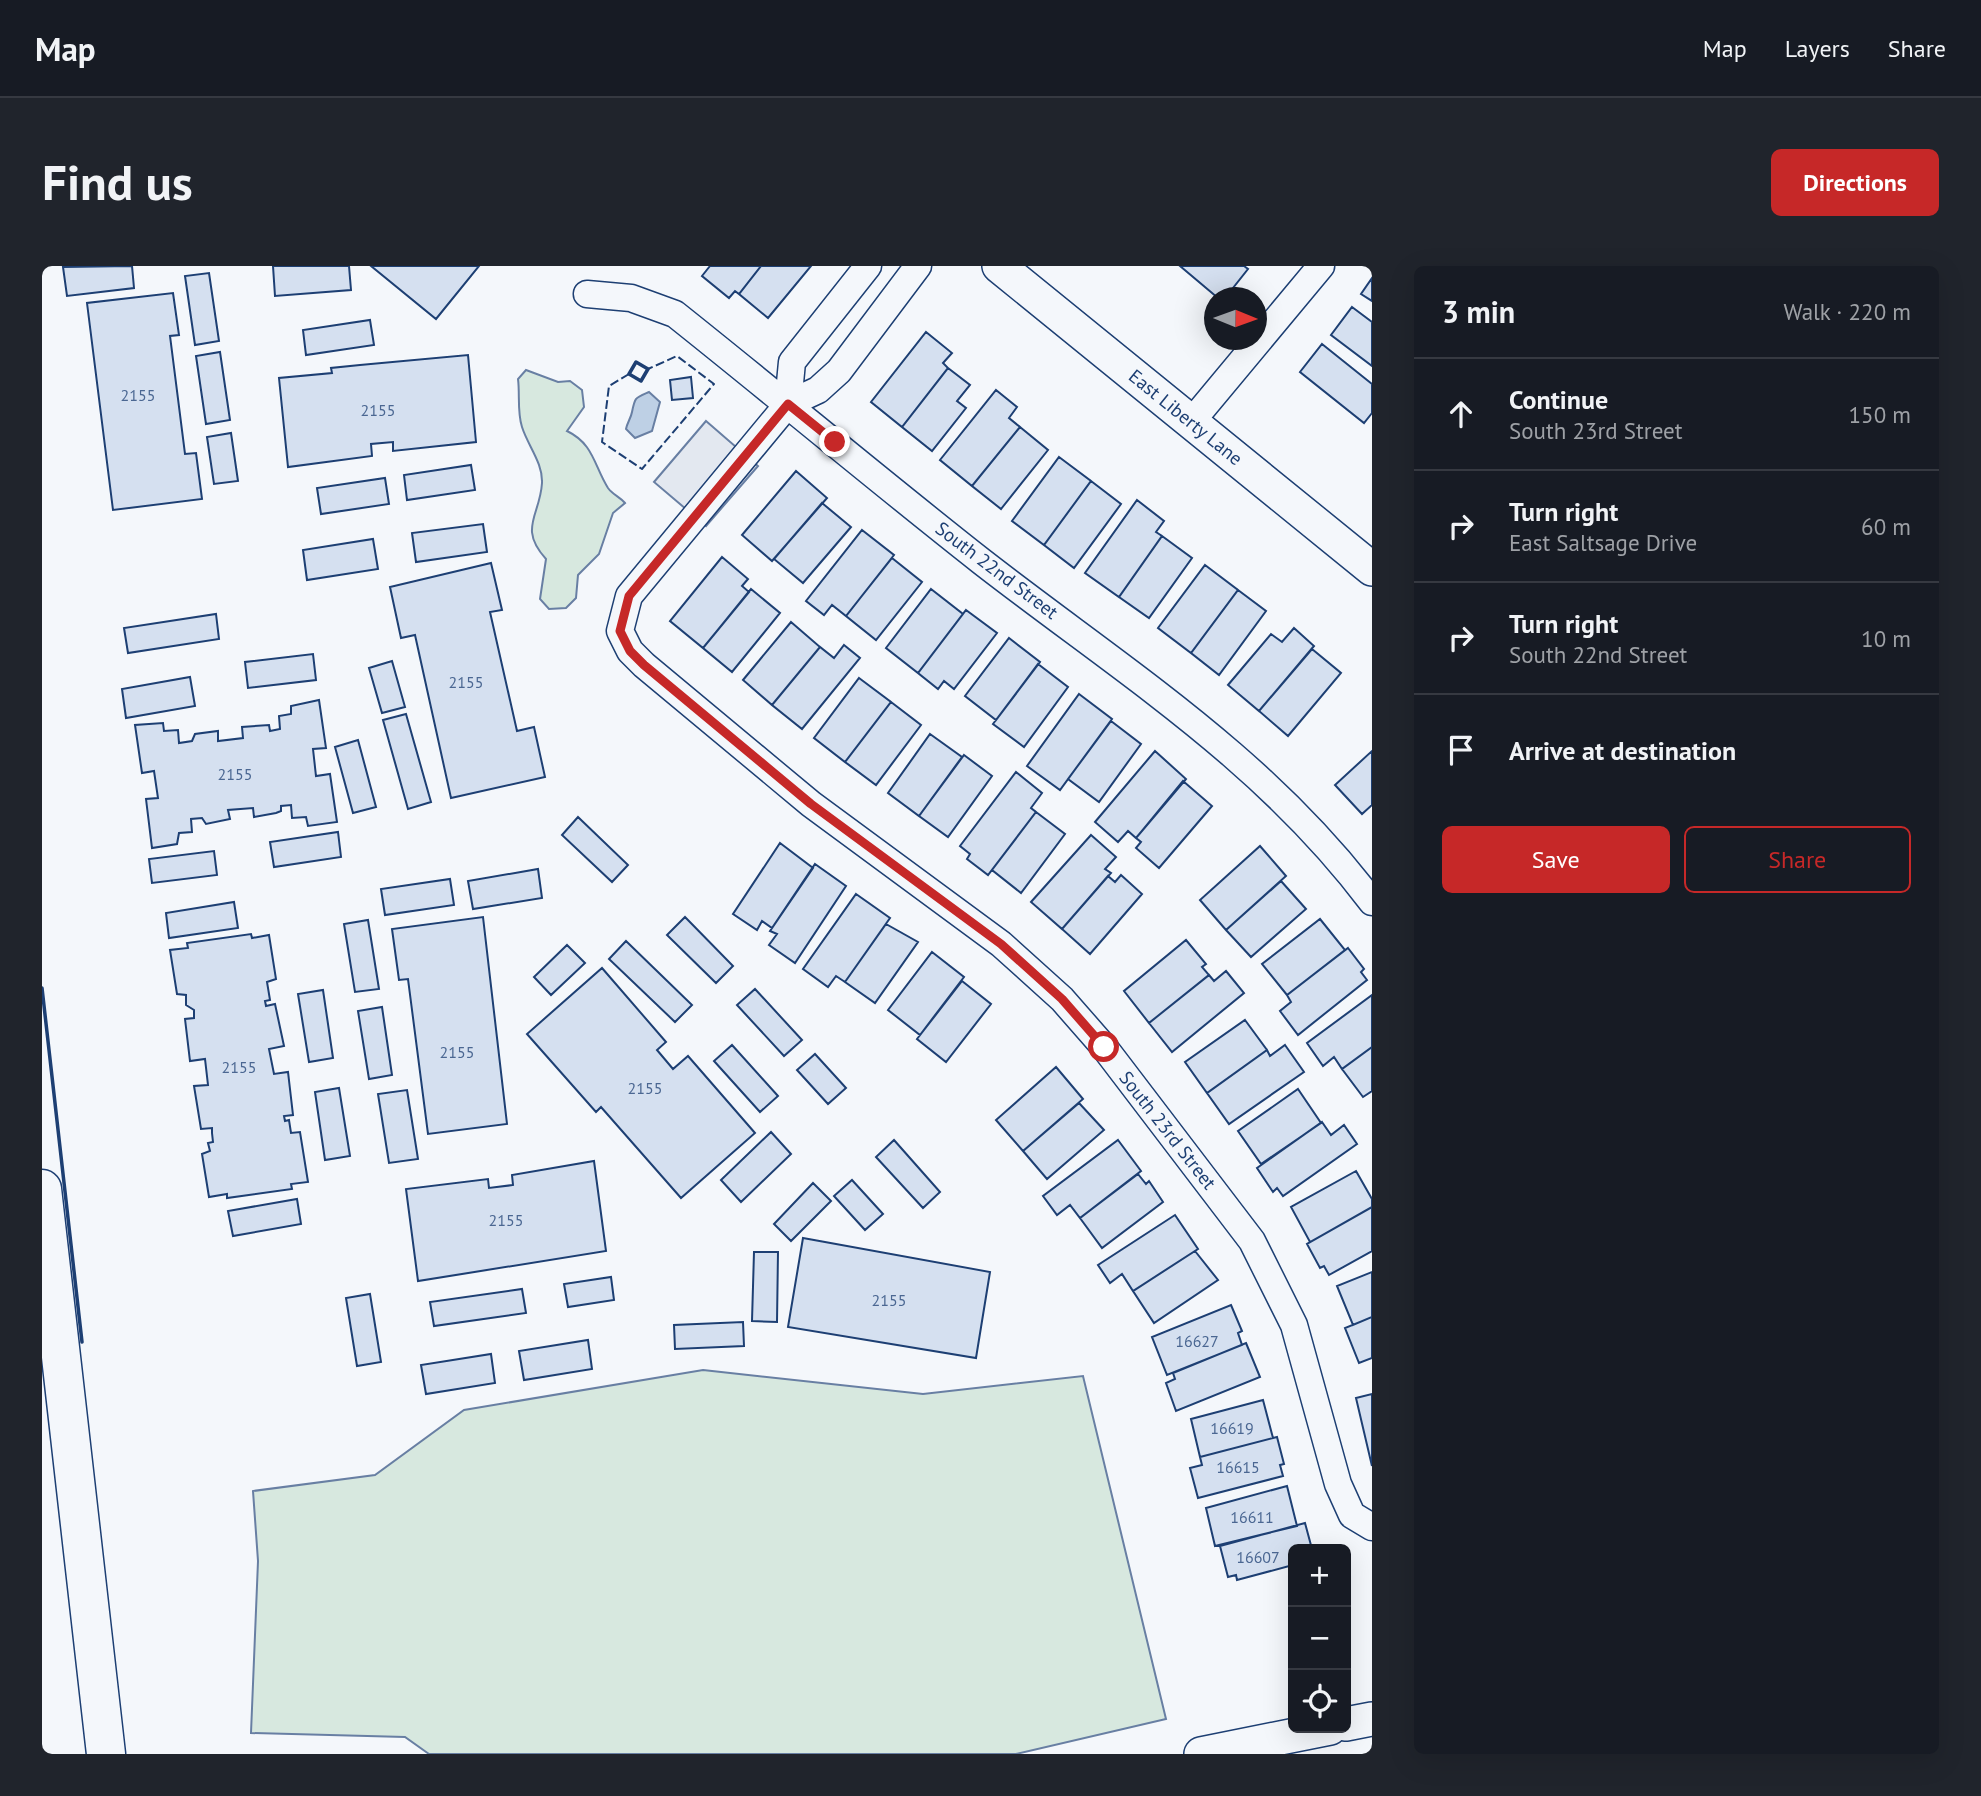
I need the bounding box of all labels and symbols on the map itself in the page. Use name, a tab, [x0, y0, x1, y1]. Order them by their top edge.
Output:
north arrow	[1204, 287, 1267, 350]
street label: East Liberty Lane	[1124, 364, 1248, 470]
house number: 2155	[121, 385, 155, 405]
house number: 2155	[361, 400, 395, 420]
route end	[819, 426, 850, 457]
street label: South 22nd Street	[931, 516, 1064, 624]
house number: 2155	[449, 672, 483, 692]
house number: 2155	[218, 764, 252, 784]
route start	[1088, 1031, 1119, 1062]
house number: 2155	[440, 1042, 474, 1062]
house number: 2155	[222, 1057, 256, 1077]
street label: South 23rd Street	[1114, 1066, 1222, 1194]
house number: 2155	[628, 1078, 662, 1098]
house number: 2155	[489, 1210, 523, 1230]
house number: 2155	[872, 1290, 906, 1310]
house number: 16627	[1175, 1331, 1219, 1351]
house number: 16619	[1210, 1418, 1254, 1438]
house number: 16615	[1216, 1457, 1260, 1477]
house number: 16611	[1230, 1507, 1274, 1527]
house number: 16607	[1236, 1547, 1280, 1567]

